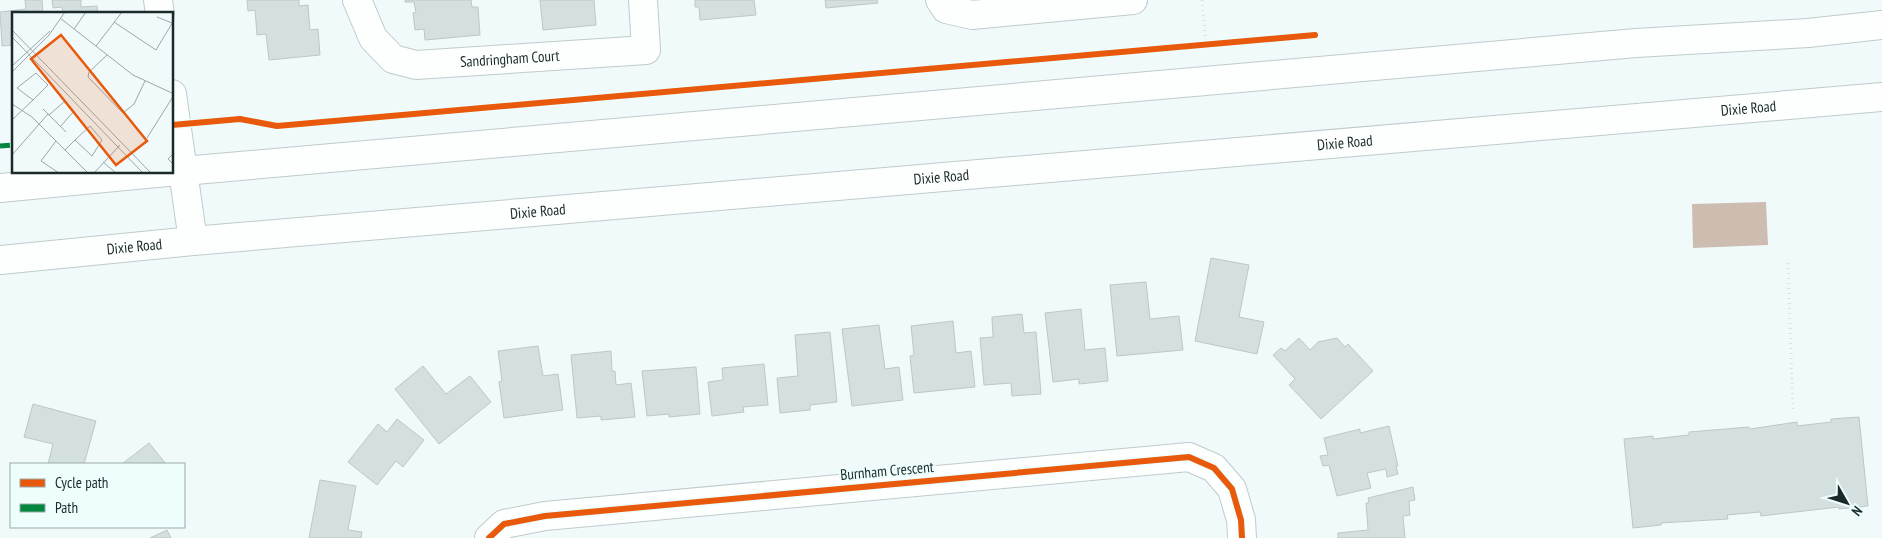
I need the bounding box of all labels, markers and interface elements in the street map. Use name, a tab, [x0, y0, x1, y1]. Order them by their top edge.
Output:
inset map	[12, 12, 174, 174]
street label: Sandringham Court	[459, 46, 560, 71]
street label: Dixie Road	[1720, 96, 1777, 120]
street label: Dixie Road	[1316, 130, 1373, 154]
street label: Dixie Road	[913, 165, 970, 189]
street label: Dixie Road	[509, 199, 566, 223]
street label: Dixie Road	[106, 234, 163, 258]
street label: Burnham Crescent	[839, 457, 935, 484]
legend	[10, 463, 185, 528]
text: Cycle path	[55, 473, 108, 492]
north arrow	[1822, 478, 1872, 528]
text: Path	[55, 498, 78, 517]
text: N	[1848, 503, 1866, 520]

